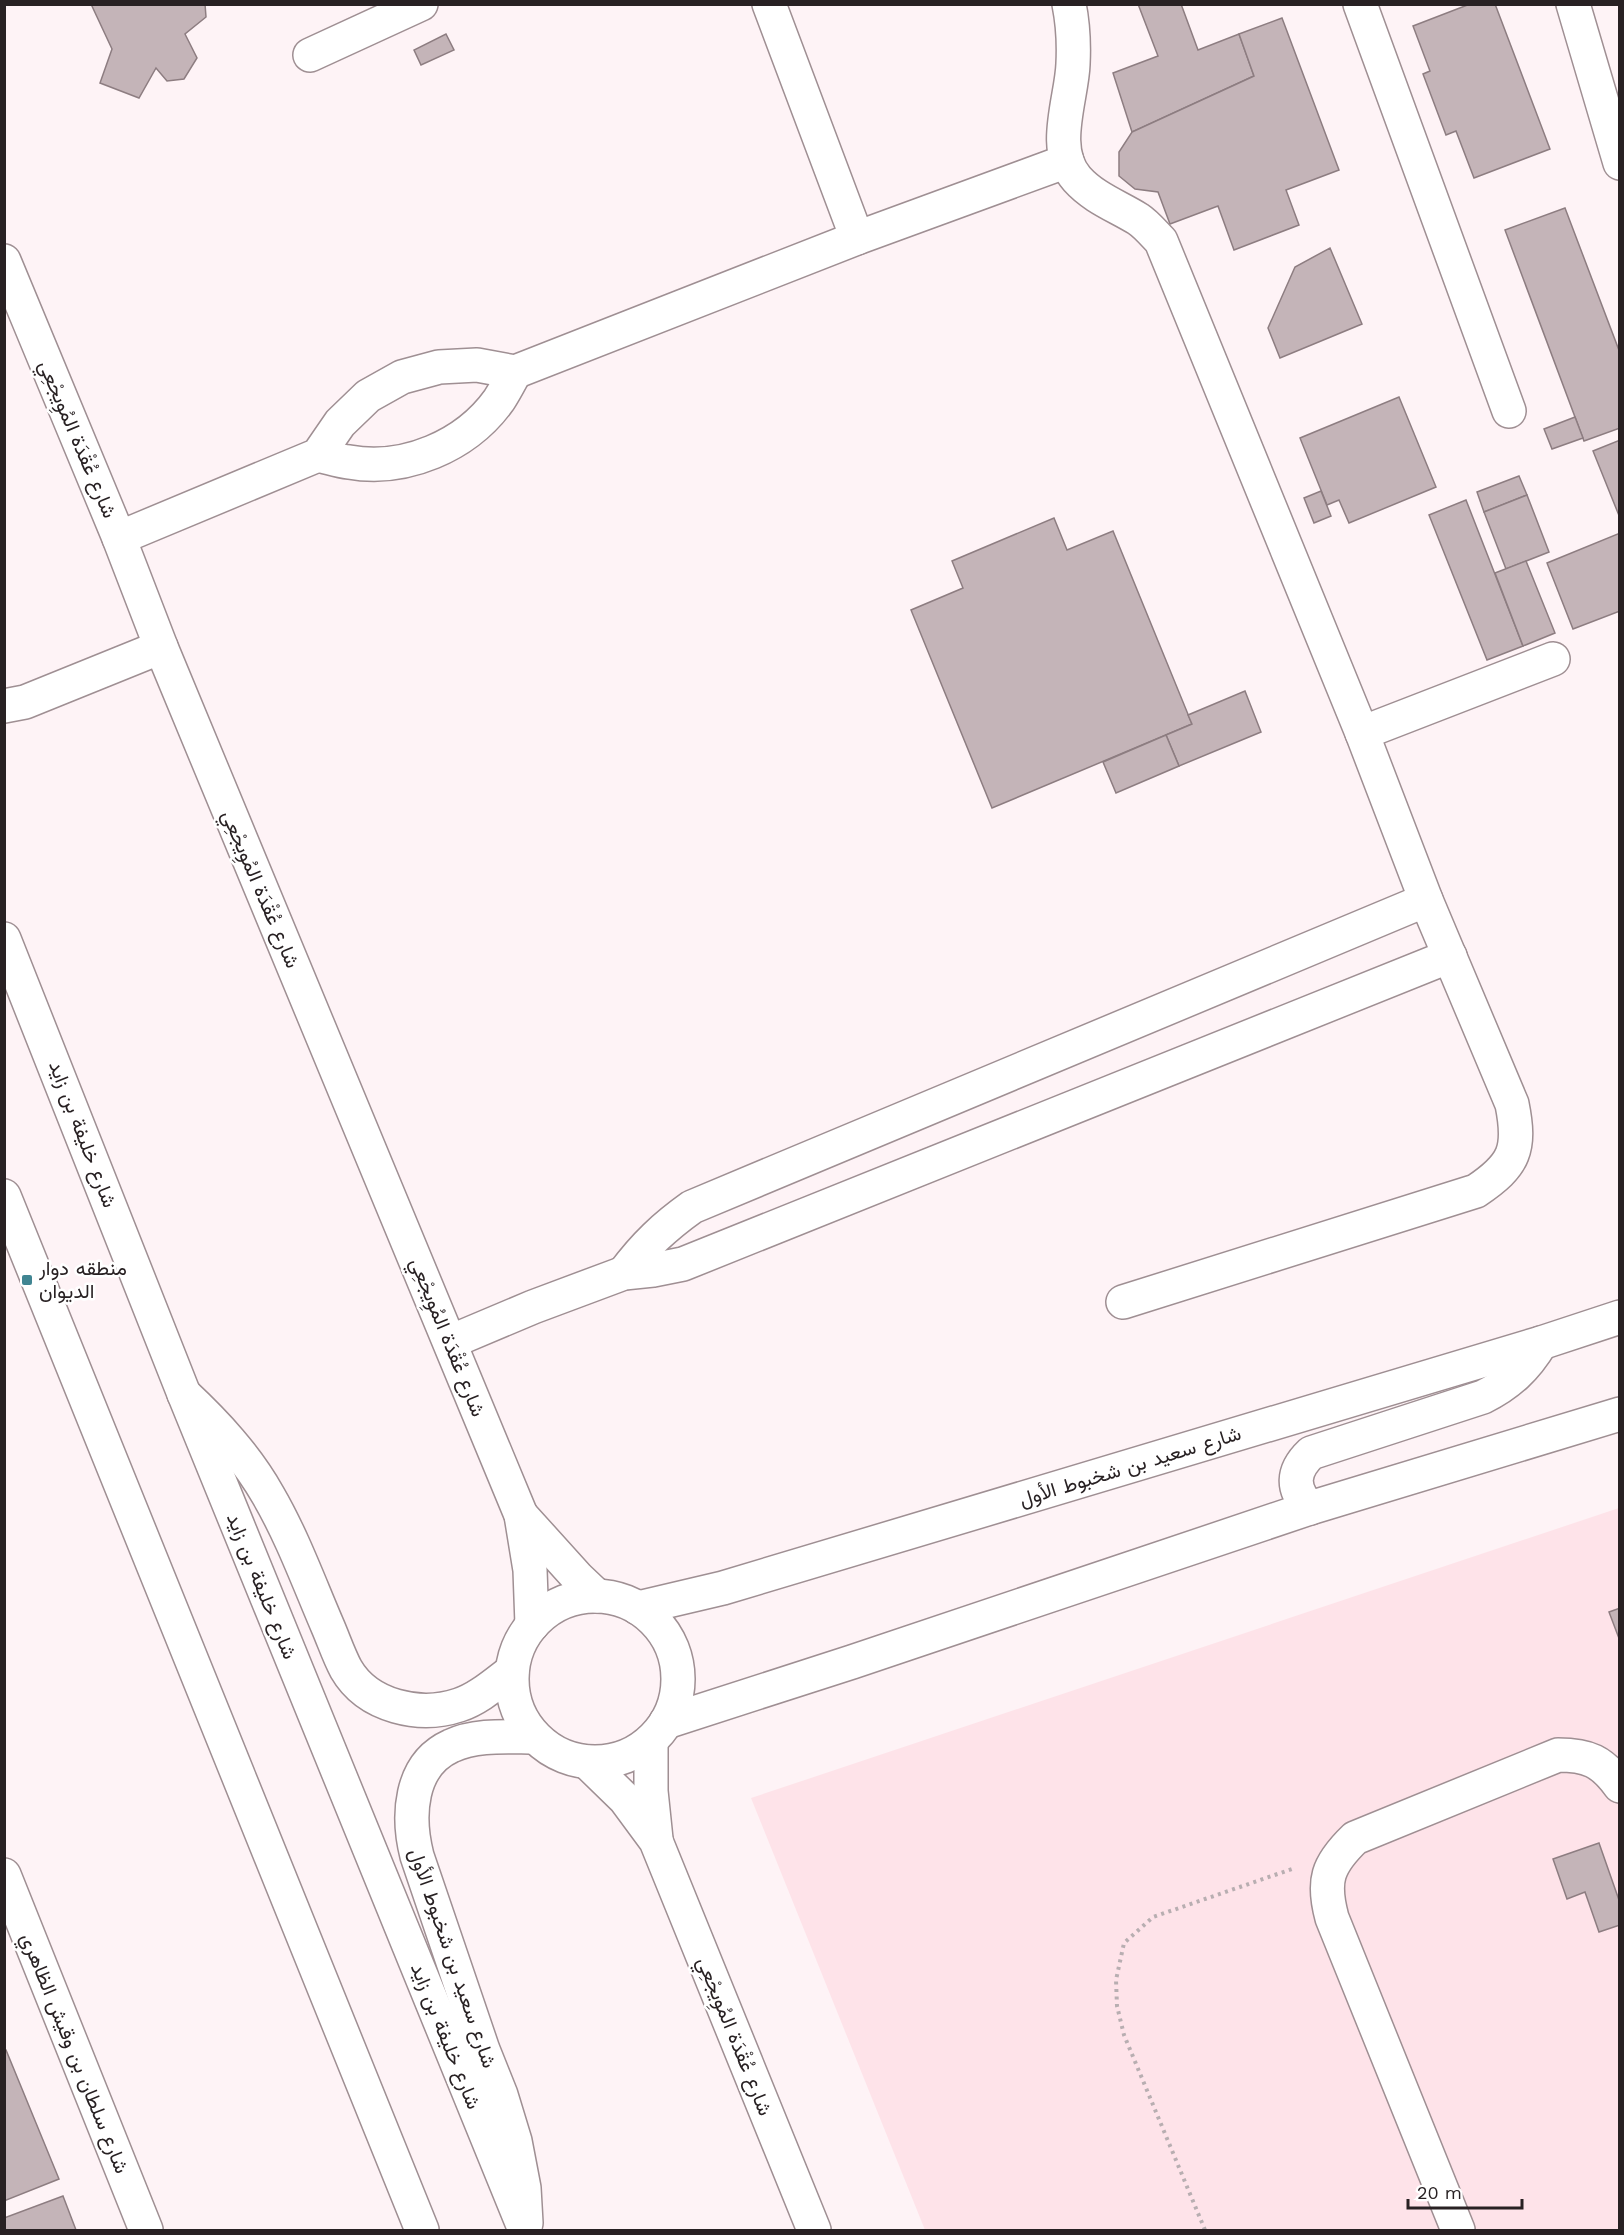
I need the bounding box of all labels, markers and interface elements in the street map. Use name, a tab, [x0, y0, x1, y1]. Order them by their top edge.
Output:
street label: شارع عُقْدَة المُوِيجْعِي	[29, 356, 122, 524]
street label: شارع عُقْدَة المُوِيجْعِي	[212, 806, 305, 974]
street label: شارع خليفة بن زايد	[42, 1057, 122, 1212]
street label: شارع عُقْدَة المُوِيجْعِي	[401, 1254, 491, 1422]
place label: منطقه دوار الديوان	[38, 1256, 127, 1304]
marker: منطقه دوار الديوان	[20, 1273, 34, 1287]
street label: شارع سعيد بن شخبوط الأول	[1016, 1421, 1244, 1513]
street label: شارع خليفة بن زايد	[220, 1509, 302, 1663]
street label: شارع سعيد بن شخبوط الأول	[402, 1845, 502, 2072]
street label: شارع سلطان بن وقيش الظاهري	[11, 1929, 134, 2179]
street label: شارع عُقْدَة المُوِيجْعِي	[688, 1953, 778, 2121]
street label: شارع خليفة بن زايد	[404, 1959, 486, 2113]
scale bar	[1408, 2172, 1522, 2210]
text: 20 m	[1417, 2182, 1462, 2203]

